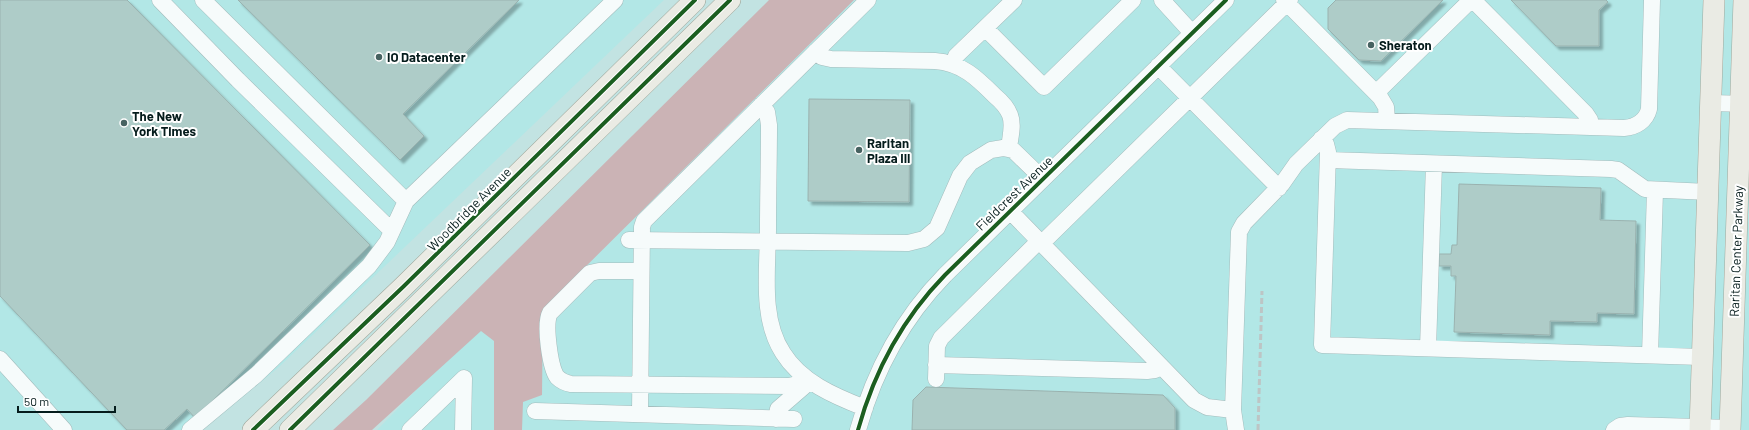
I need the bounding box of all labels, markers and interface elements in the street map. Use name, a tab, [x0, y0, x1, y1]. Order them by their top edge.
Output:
place label: Sheraton	[1379, 37, 1432, 53]
marker: Sheraton	[1366, 40, 1376, 50]
place label: IO Datacenter	[387, 49, 466, 65]
marker: IO Datacenter	[374, 52, 384, 62]
place label: The New York Times	[132, 108, 196, 139]
marker: The New York Times	[119, 118, 129, 128]
place label: Raritan Plaza III	[867, 135, 911, 166]
marker: Raritan Plaza III	[854, 145, 864, 155]
street label: Fieldcrest Avenue	[972, 152, 1056, 234]
street label: Woodbridge Avenue	[424, 164, 514, 254]
street label: Raritan Center Parkway	[1726, 185, 1746, 317]
scale bar	[18, 388, 115, 414]
text: 50 m	[24, 394, 49, 408]

